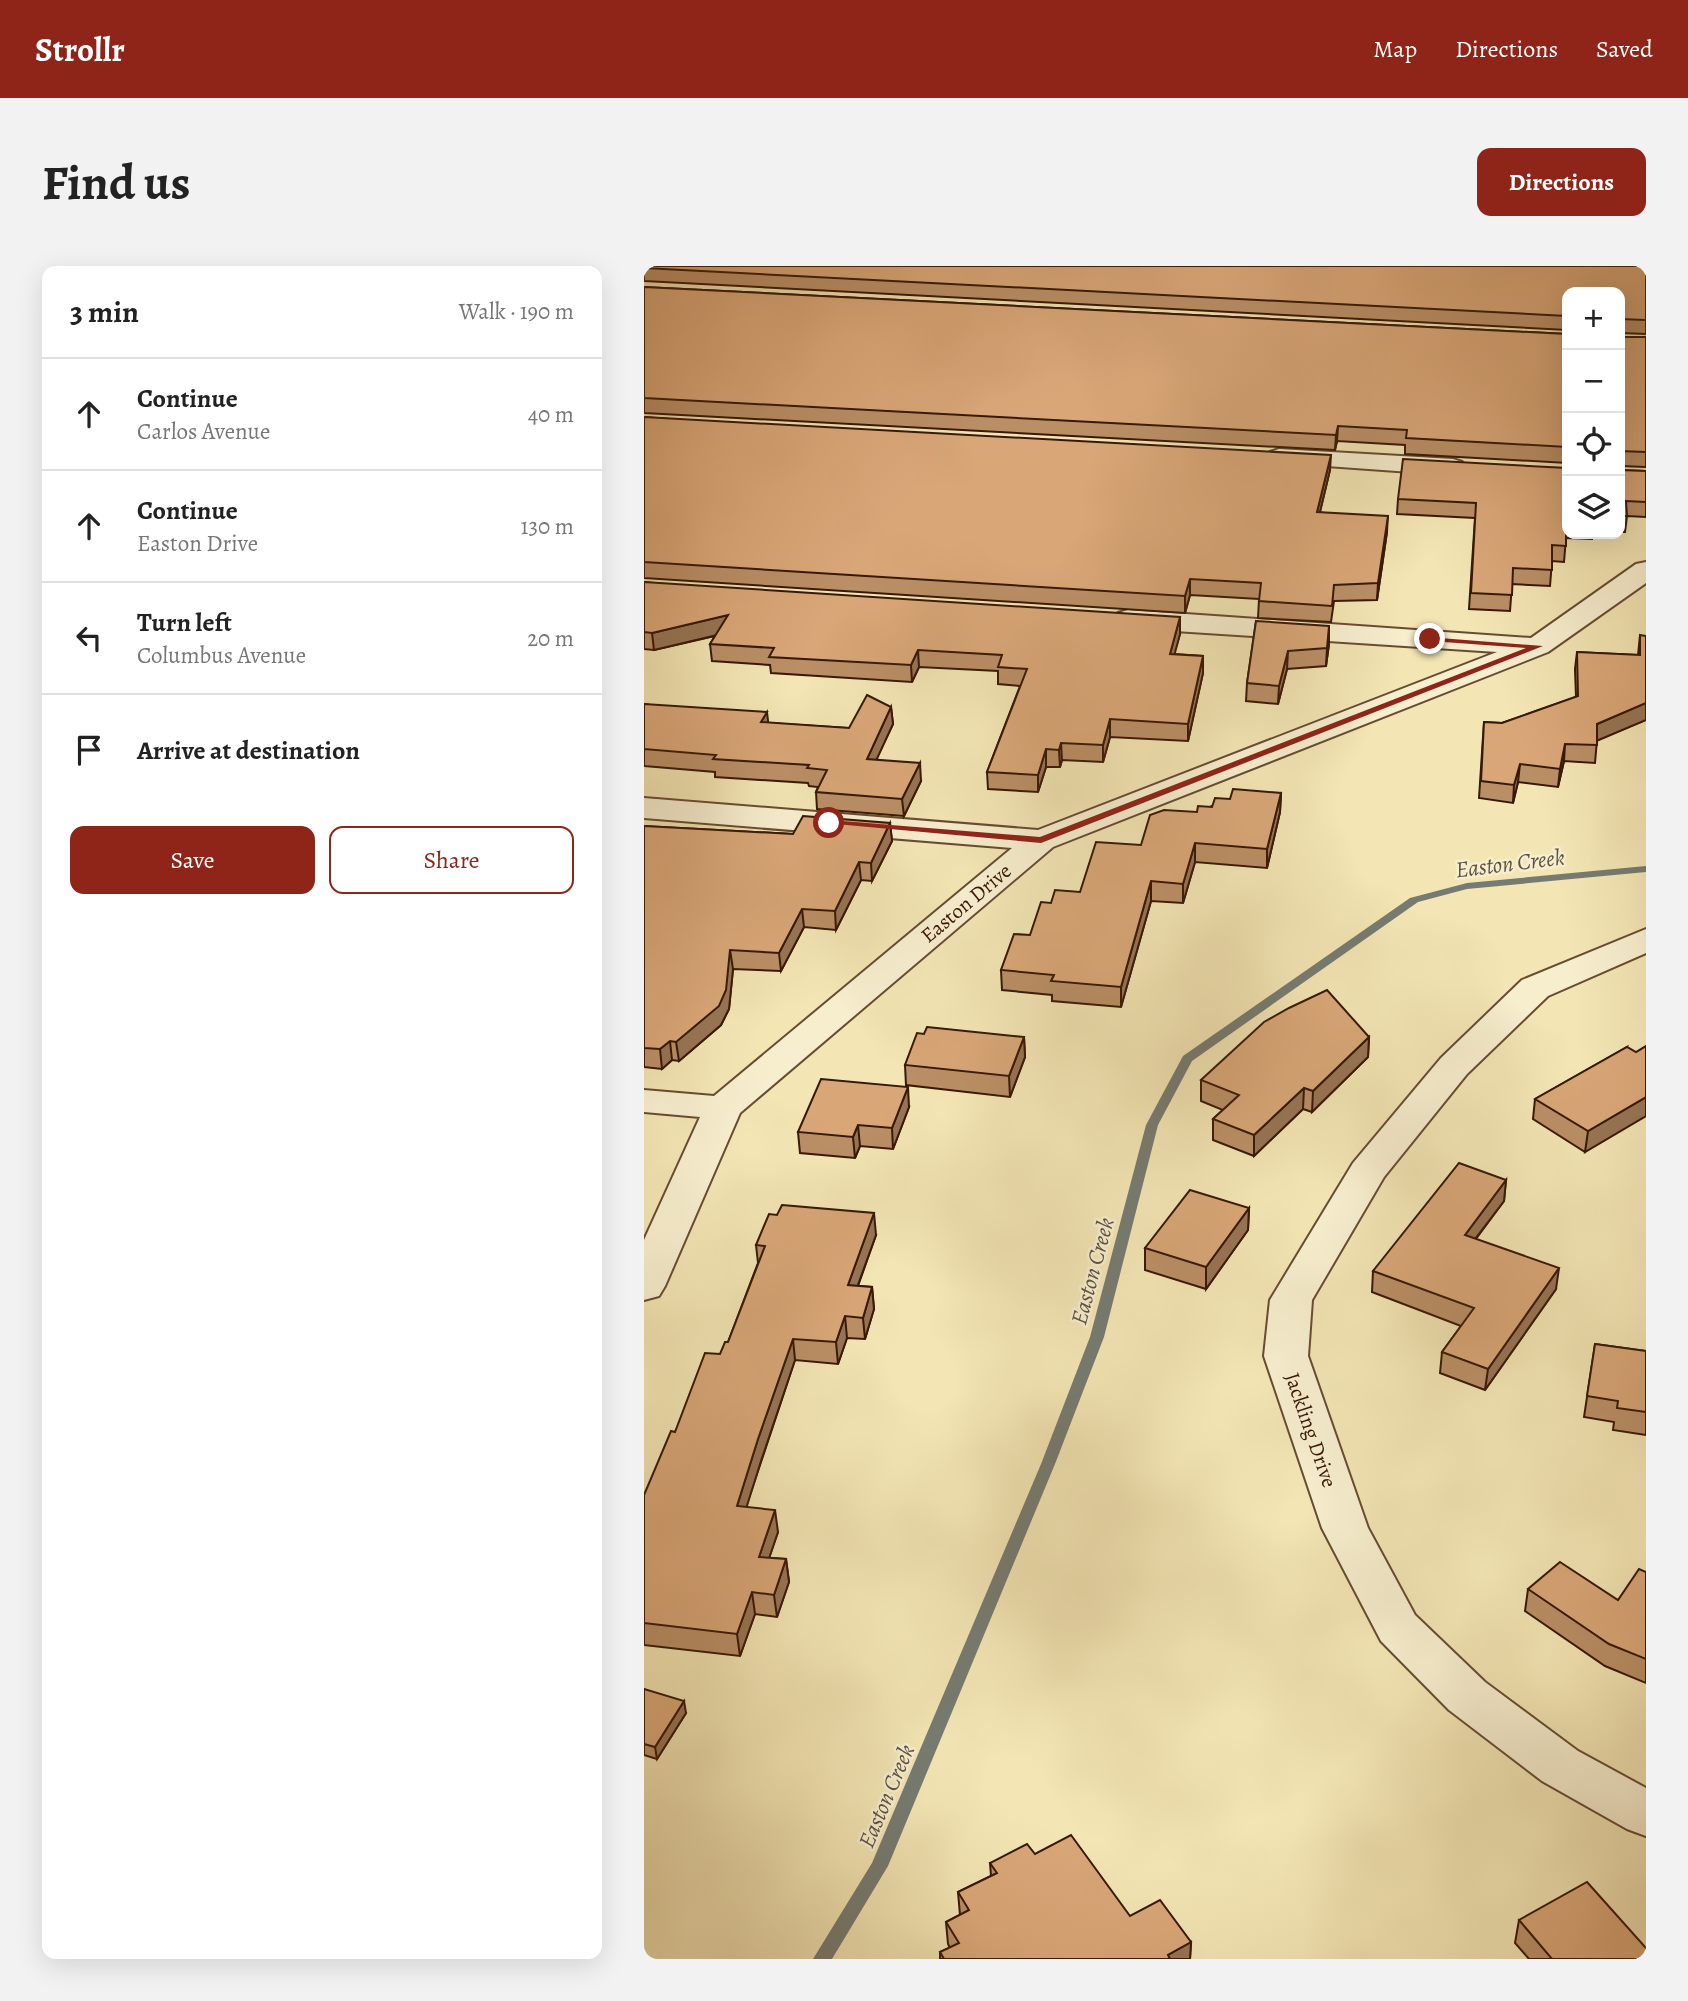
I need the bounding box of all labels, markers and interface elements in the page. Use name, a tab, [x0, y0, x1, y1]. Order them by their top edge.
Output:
text: Strollr	[35, 27, 125, 72]
text: Map	[1373, 33, 1417, 65]
text: Directions	[1455, 33, 1558, 65]
text: Saved	[1596, 33, 1653, 65]
button: Directions	[1477, 148, 1646, 216]
text: Find us	[42, 149, 190, 216]
map controls	[1562, 287, 1625, 539]
button: +	[1562, 287, 1625, 350]
text: 3 min	[70, 292, 139, 332]
text: Walk · 190 m	[459, 296, 574, 327]
button: −	[1562, 350, 1625, 413]
text: Continue	[137, 381, 238, 416]
icon: ahead	[70, 395, 108, 433]
text: 40 m	[528, 399, 574, 430]
button: locate	[1562, 413, 1625, 476]
text: Carlos Avenue	[137, 416, 270, 447]
button: layers	[1562, 476, 1625, 539]
text: Continue	[137, 493, 238, 528]
icon: ahead	[70, 507, 108, 545]
text: 130 m	[521, 511, 574, 542]
text: Easton Drive	[137, 528, 258, 559]
text: Turn left	[137, 605, 232, 640]
icon: left	[70, 619, 108, 657]
text: 20 m	[527, 623, 574, 654]
route end	[1414, 623, 1445, 654]
text: Columbus Avenue	[137, 640, 306, 671]
icon: arrive	[70, 731, 108, 769]
text: Arrive at destination	[137, 733, 360, 768]
route start	[813, 807, 844, 838]
button: Save	[70, 826, 315, 894]
button: Share	[329, 826, 574, 894]
water label: Easton Creek	[1454, 841, 1566, 886]
street label: Easton Drive	[915, 857, 1017, 949]
water label: Easton Creek	[1063, 1214, 1122, 1328]
street label: Jackling Drive	[1278, 1369, 1344, 1491]
water label: Easton Creek	[851, 1740, 922, 1853]

